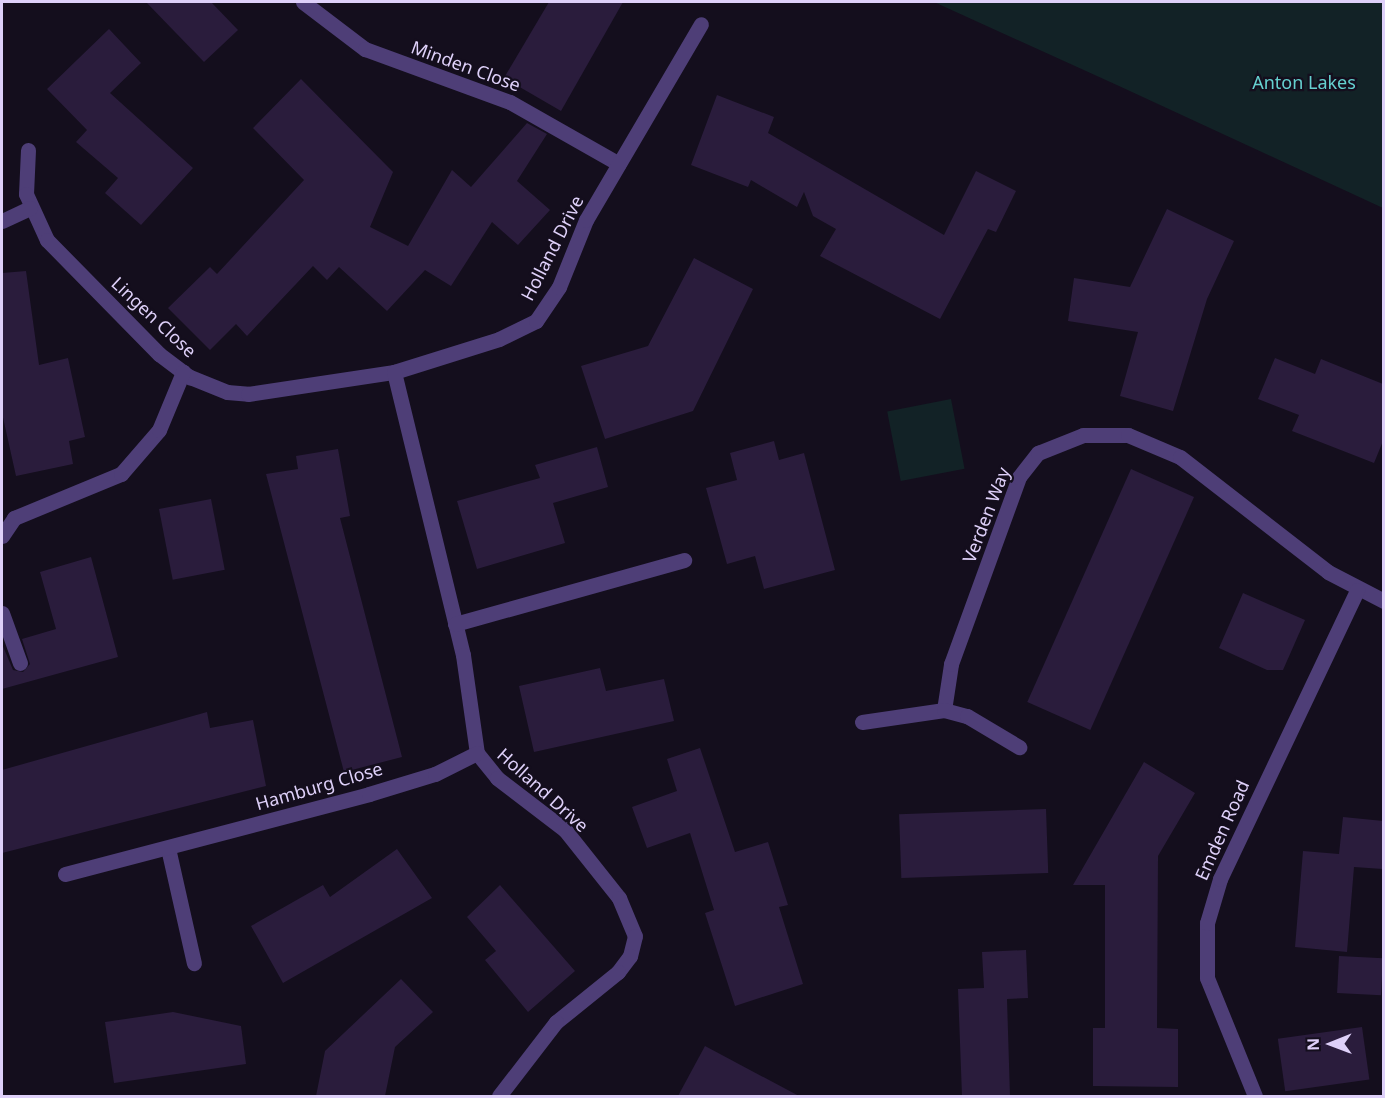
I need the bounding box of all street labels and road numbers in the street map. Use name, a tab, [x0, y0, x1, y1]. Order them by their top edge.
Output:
street label: Minden Close	[408, 36, 524, 96]
street label: Holland Drive	[516, 192, 588, 304]
street label: Lingen Close	[107, 272, 201, 362]
street label: Verden Way	[958, 464, 1014, 566]
street label: Holland Drive	[493, 743, 593, 837]
street label: Hamburg Close	[253, 758, 385, 814]
street label: Emden Road	[1190, 777, 1254, 883]

